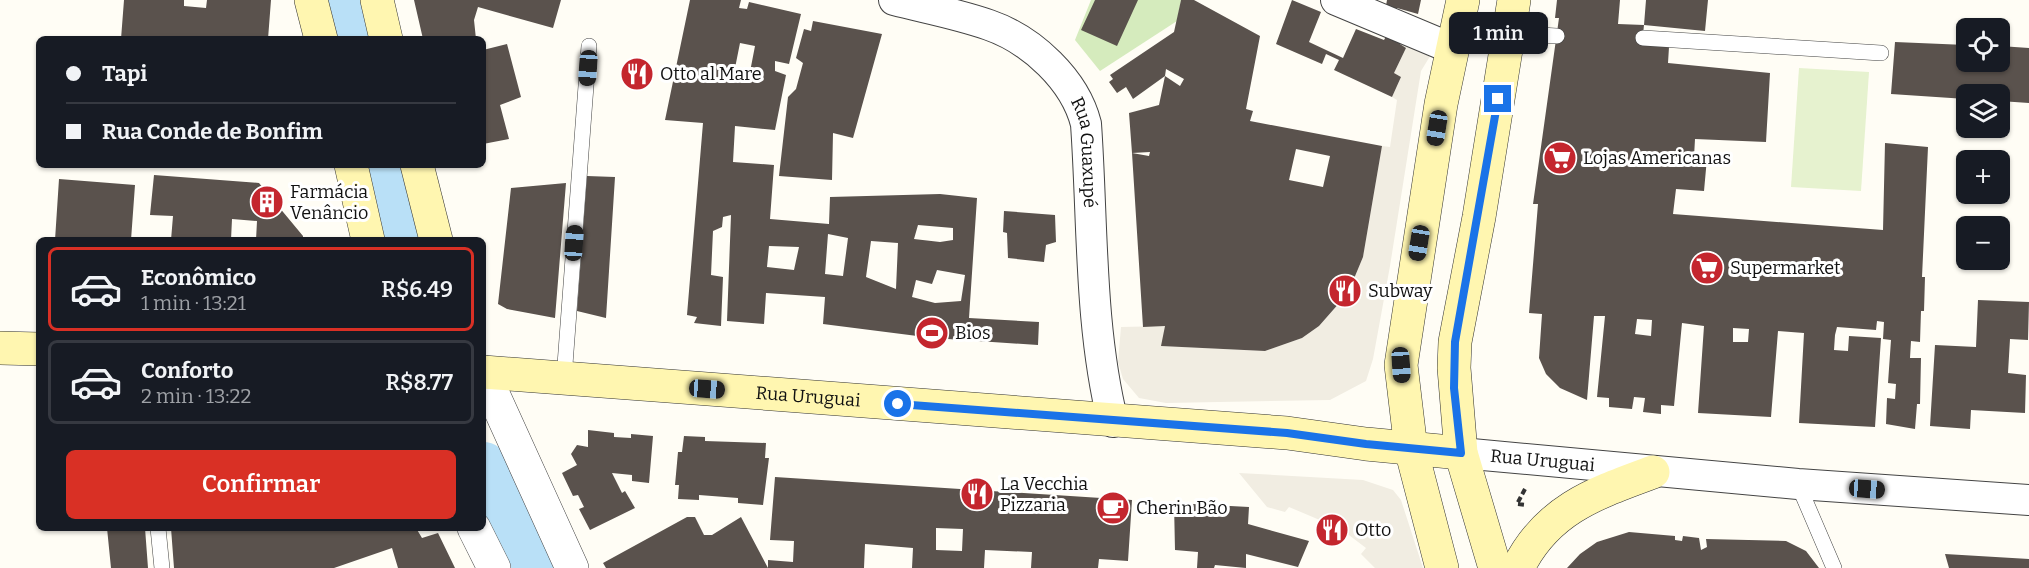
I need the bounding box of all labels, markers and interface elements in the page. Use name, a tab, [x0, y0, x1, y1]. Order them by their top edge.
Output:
callout: 1 min	[1448, 12, 1547, 54]
map controls	[1956, 18, 2010, 270]
button: locate	[1956, 18, 2010, 72]
text: 1 min	[1473, 21, 1524, 45]
car	[578, 49, 598, 87]
restaurant icon: Otto al Mare	[619, 56, 655, 92]
text: Tapi	[102, 60, 147, 87]
place label: Otto al Mare	[660, 63, 762, 85]
button: layers	[1956, 84, 2010, 138]
route end	[1484, 85, 1511, 112]
street label: Rua Guaxupé	[1066, 93, 1101, 208]
car	[1425, 109, 1449, 147]
text: Rua Conde de Bonfim	[102, 118, 323, 145]
supermarket icon: Lojas Americanas	[1542, 140, 1578, 176]
place label: Lojas Americanas	[1583, 147, 1731, 169]
button: +	[1956, 150, 2010, 204]
place label: Farmácia Venâncio	[290, 181, 368, 224]
building icon: Farmácia Venâncio	[249, 184, 285, 220]
button: −	[1956, 216, 2010, 270]
car	[564, 224, 584, 262]
car	[1407, 224, 1431, 262]
supermarket icon: Supermarket	[1689, 250, 1725, 286]
place label: Supermarket	[1730, 257, 1841, 279]
icon: car	[69, 262, 123, 316]
text: Econômico	[141, 264, 256, 291]
restaurant icon: Subway	[1327, 273, 1363, 309]
text: R$6.49	[381, 276, 453, 303]
place label: Subway	[1368, 280, 1433, 302]
text: 1 min · 13:21	[141, 291, 246, 315]
sports icon: Bios	[914, 315, 950, 351]
place label: Bios	[955, 322, 991, 344]
car	[1391, 346, 1411, 384]
icon: car	[69, 355, 123, 409]
text: Conforto	[141, 357, 233, 384]
text: R$8.77	[386, 369, 453, 396]
car	[688, 379, 726, 399]
street label: Rua Uruguai	[755, 382, 861, 412]
text: 2 min · 13:22	[141, 384, 251, 408]
route start	[884, 390, 911, 417]
street label: Rua Uruguai	[1489, 445, 1596, 476]
button: Confirmar	[66, 450, 456, 519]
place label: La Vecchia Pizzaria	[1000, 473, 1088, 516]
restaurant icon: La Vecchia Pizzaria	[959, 476, 995, 512]
car	[1848, 479, 1886, 499]
cafe icon: Cherin Bão	[1095, 490, 1131, 526]
place label: Cherin Bão	[1136, 497, 1228, 519]
restaurant icon: Otto	[1314, 512, 1350, 548]
place label: Otto	[1355, 519, 1391, 541]

